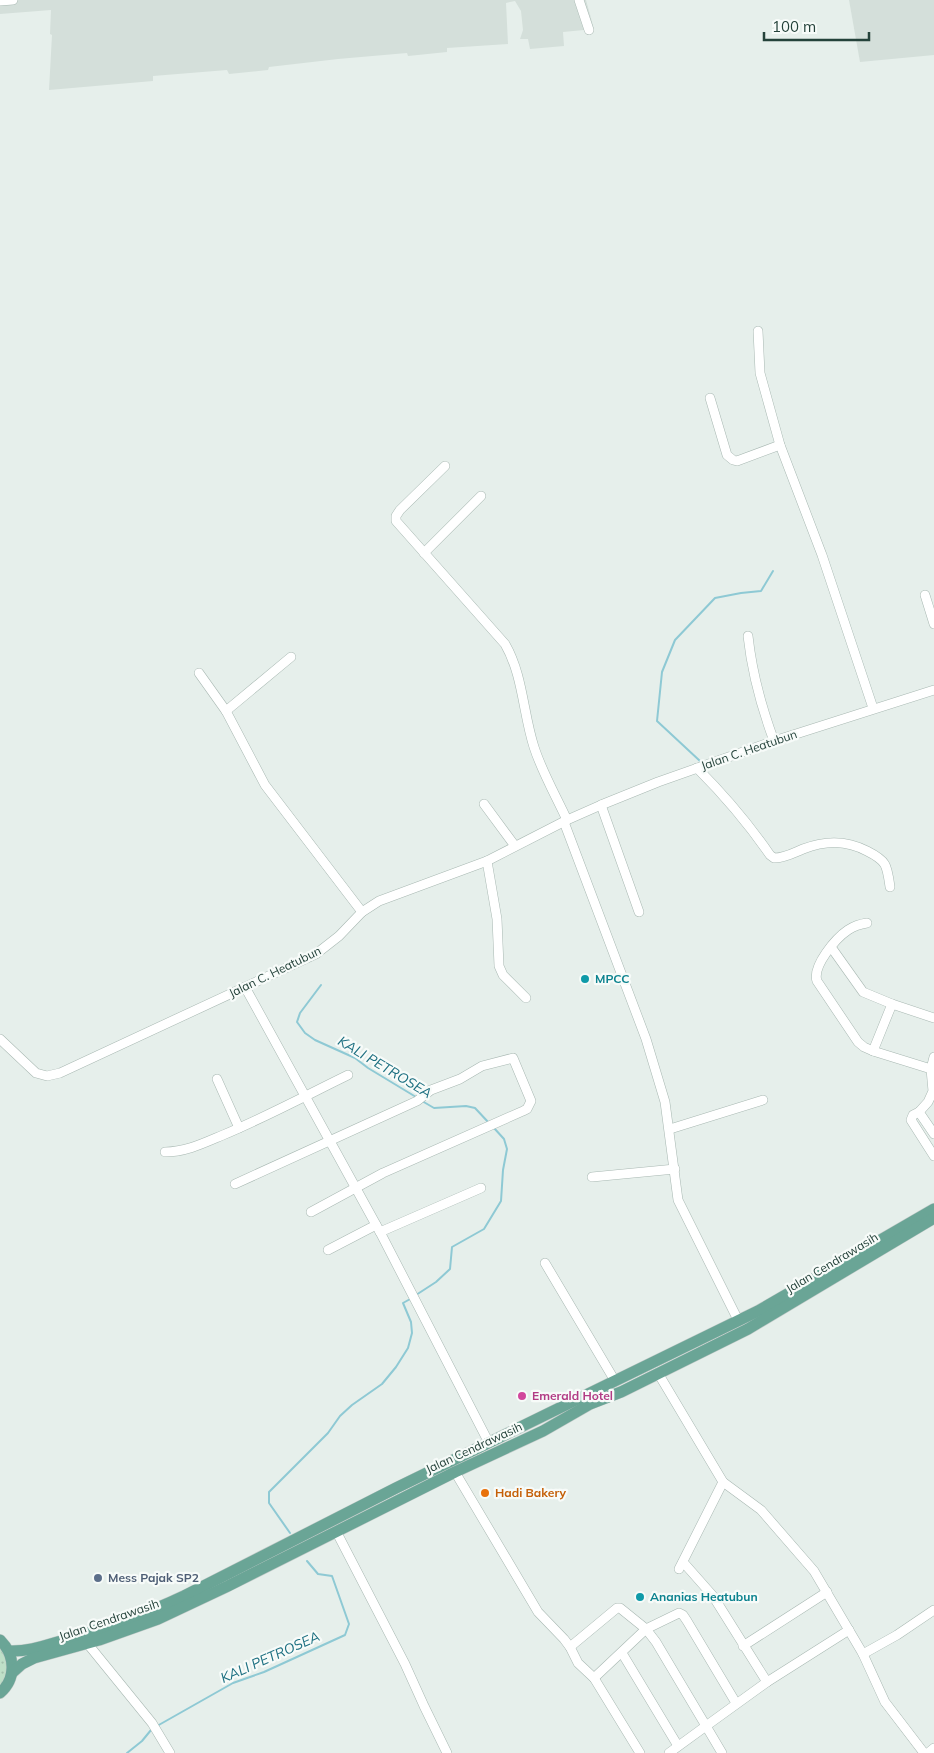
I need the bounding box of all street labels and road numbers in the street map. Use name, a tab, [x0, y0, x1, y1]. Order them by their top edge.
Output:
street label: Jalan C. Heatubun	[699, 726, 799, 773]
street label: Jalan C. Heatubun	[226, 943, 323, 1000]
street label: Jalan Cendrawasih	[783, 1229, 880, 1296]
street label: Jalan Cendrawasih	[423, 1419, 524, 1476]
street label: Jalan Cendrawasih	[57, 1595, 161, 1644]

